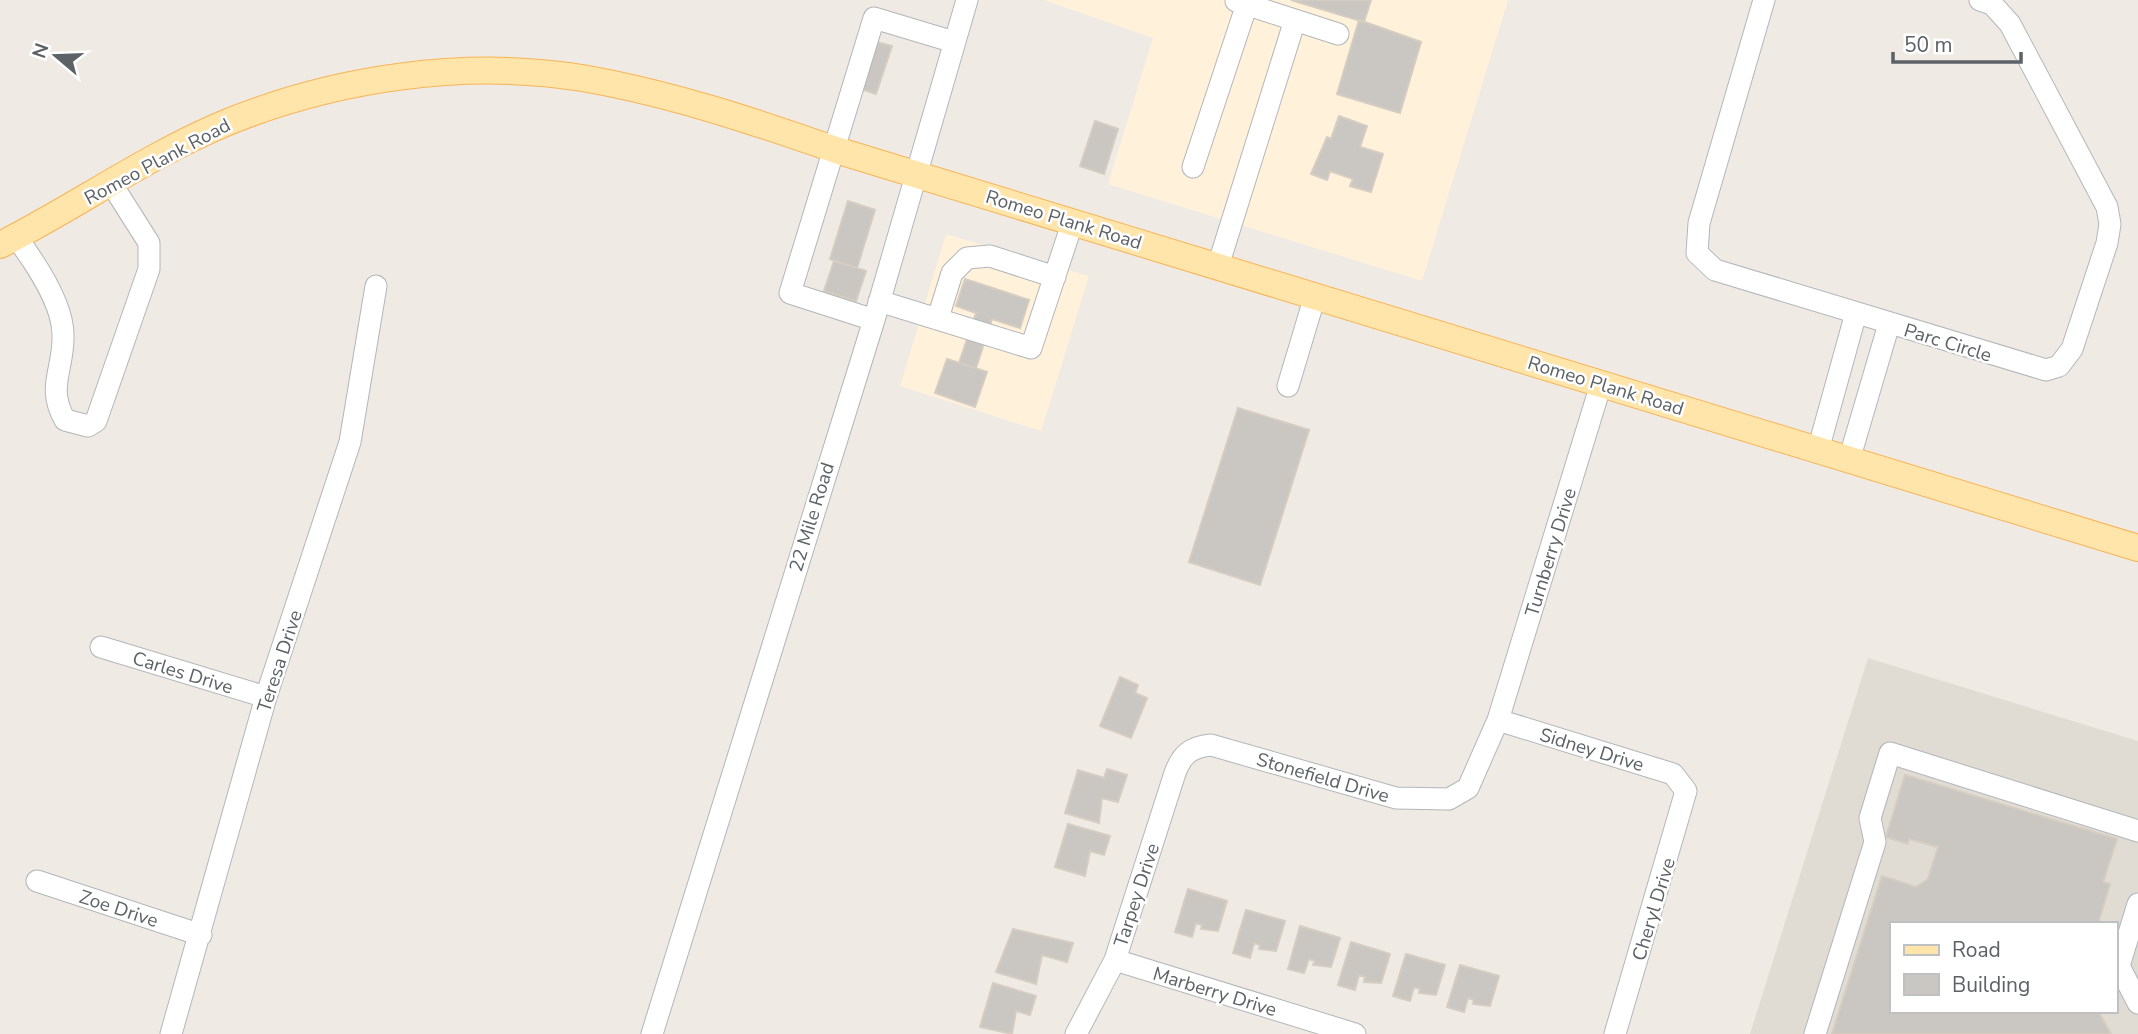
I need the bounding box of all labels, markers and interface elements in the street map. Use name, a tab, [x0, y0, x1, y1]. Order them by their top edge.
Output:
north arrow	[21, 21, 91, 91]
scale bar	[1893, 21, 2021, 65]
text: 50 m	[1904, 31, 1953, 59]
text: N	[26, 40, 55, 62]
street label: Romeo Plank Road	[80, 112, 235, 211]
street label: Romeo Plank Road	[982, 184, 1145, 256]
street label: Parc Circle	[1901, 317, 1995, 369]
street label: Romeo Plank Road	[1524, 350, 1687, 422]
street label: 22 Mile Road	[783, 459, 841, 575]
street label: Turnberry Drive	[1519, 485, 1583, 620]
street label: Teresa Drive	[251, 607, 309, 716]
street label: Carles Drive	[129, 645, 236, 701]
street label: Sidney Drive	[1536, 722, 1647, 778]
street label: Stonefield Drive	[1253, 747, 1392, 809]
street label: Tarpey Drive	[1108, 840, 1166, 951]
street label: Cheryl Drive	[1626, 855, 1682, 964]
street label: Zoe Drive	[76, 884, 161, 934]
legend	[1890, 922, 2117, 1013]
text: Road	[1952, 936, 2001, 964]
street label: Marberry Drive	[1150, 961, 1280, 1023]
text: Building	[1952, 971, 2030, 999]

